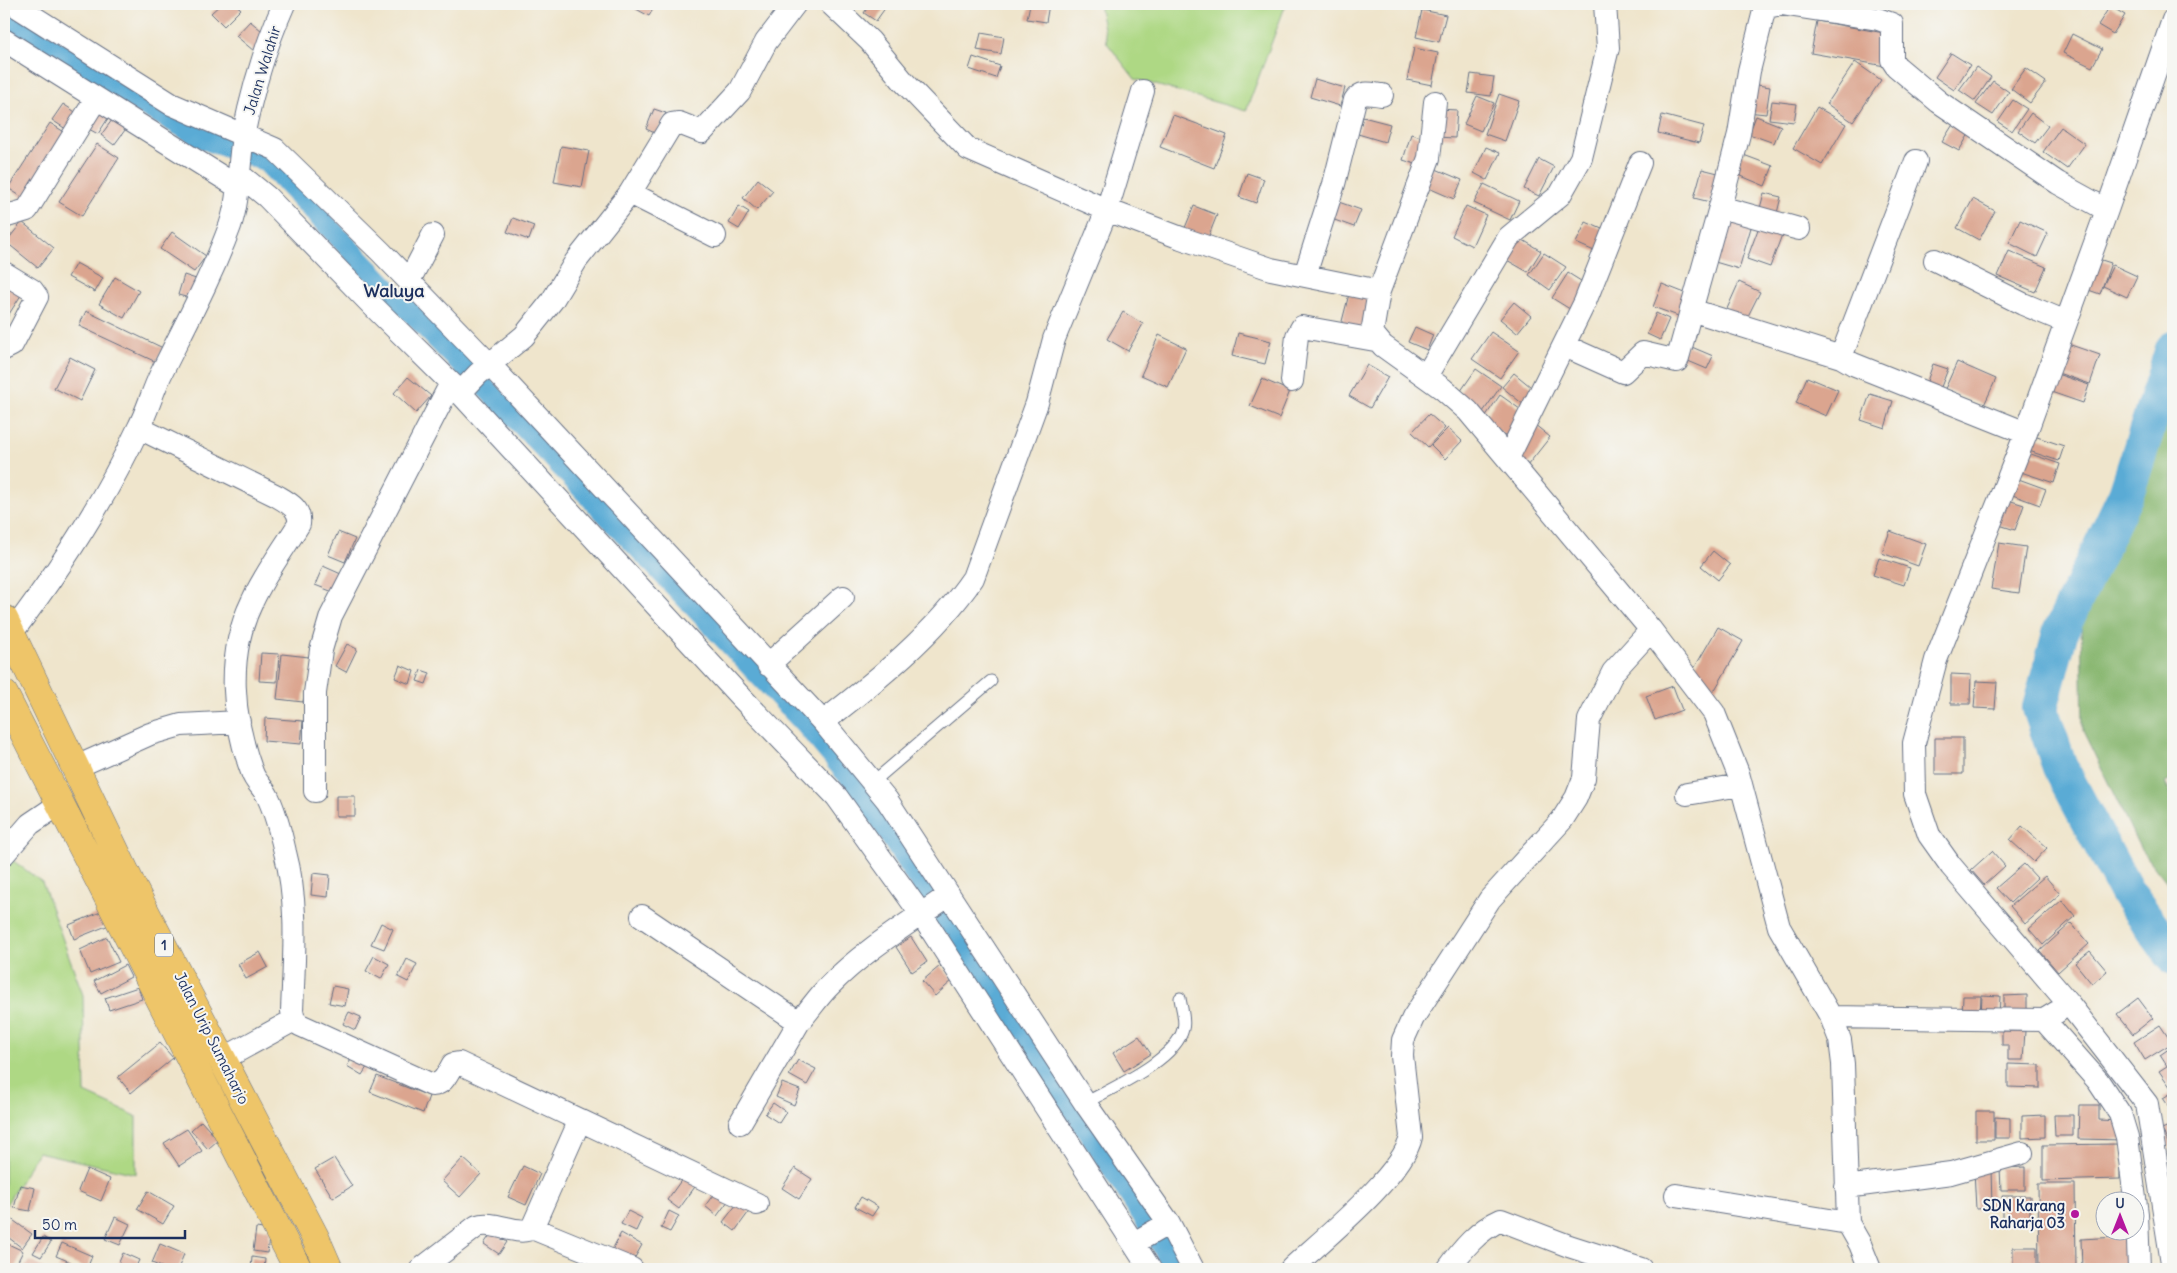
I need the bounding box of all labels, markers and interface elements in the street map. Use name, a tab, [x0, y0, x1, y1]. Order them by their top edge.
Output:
street label: Jalan Walahir	[239, 23, 285, 117]
district label: Waluya	[363, 279, 425, 302]
road number: 1	[155, 934, 173, 956]
street label: Jalan Urip Sumaharjo	[170, 969, 254, 1107]
north arrow	[2094, 1190, 2144, 1240]
text: U	[2115, 1194, 2125, 1212]
place label: SDN Karang Raharja 03	[1983, 1196, 2065, 1232]
scale bar	[35, 1208, 185, 1240]
marker: SDN Karang Raharja 03	[2069, 1208, 2081, 1220]
text: 50 m	[42, 1215, 77, 1234]

